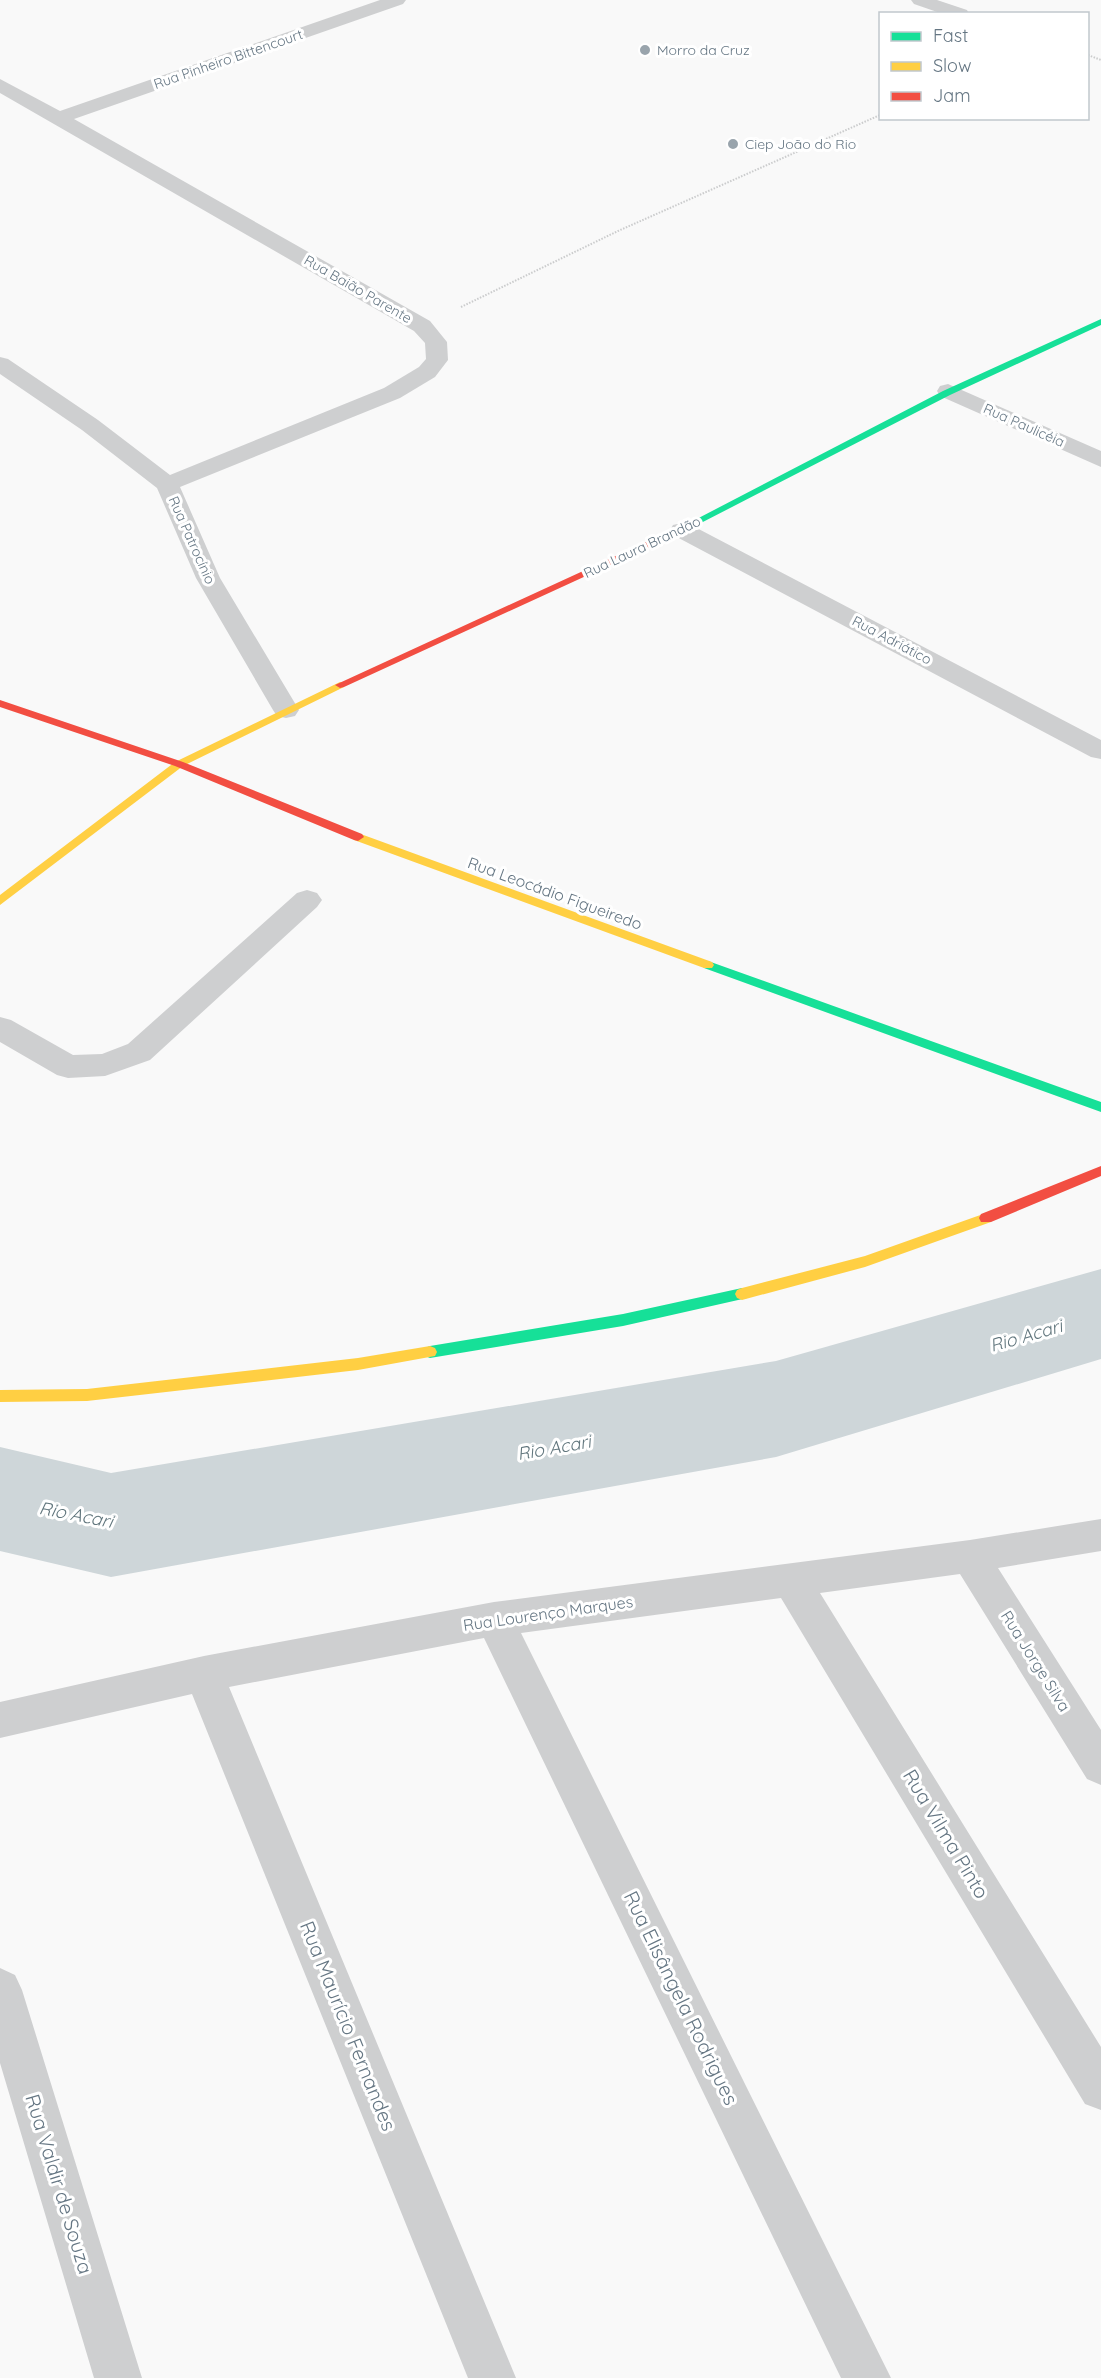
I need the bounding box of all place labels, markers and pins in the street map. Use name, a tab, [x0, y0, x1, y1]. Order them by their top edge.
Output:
place label: Morro da Cruz	[657, 41, 750, 59]
marker: Morro da Cruz	[638, 43, 652, 57]
place label: Ciep João do Rio	[745, 135, 856, 153]
marker: Ciep João do Rio	[726, 137, 740, 151]

